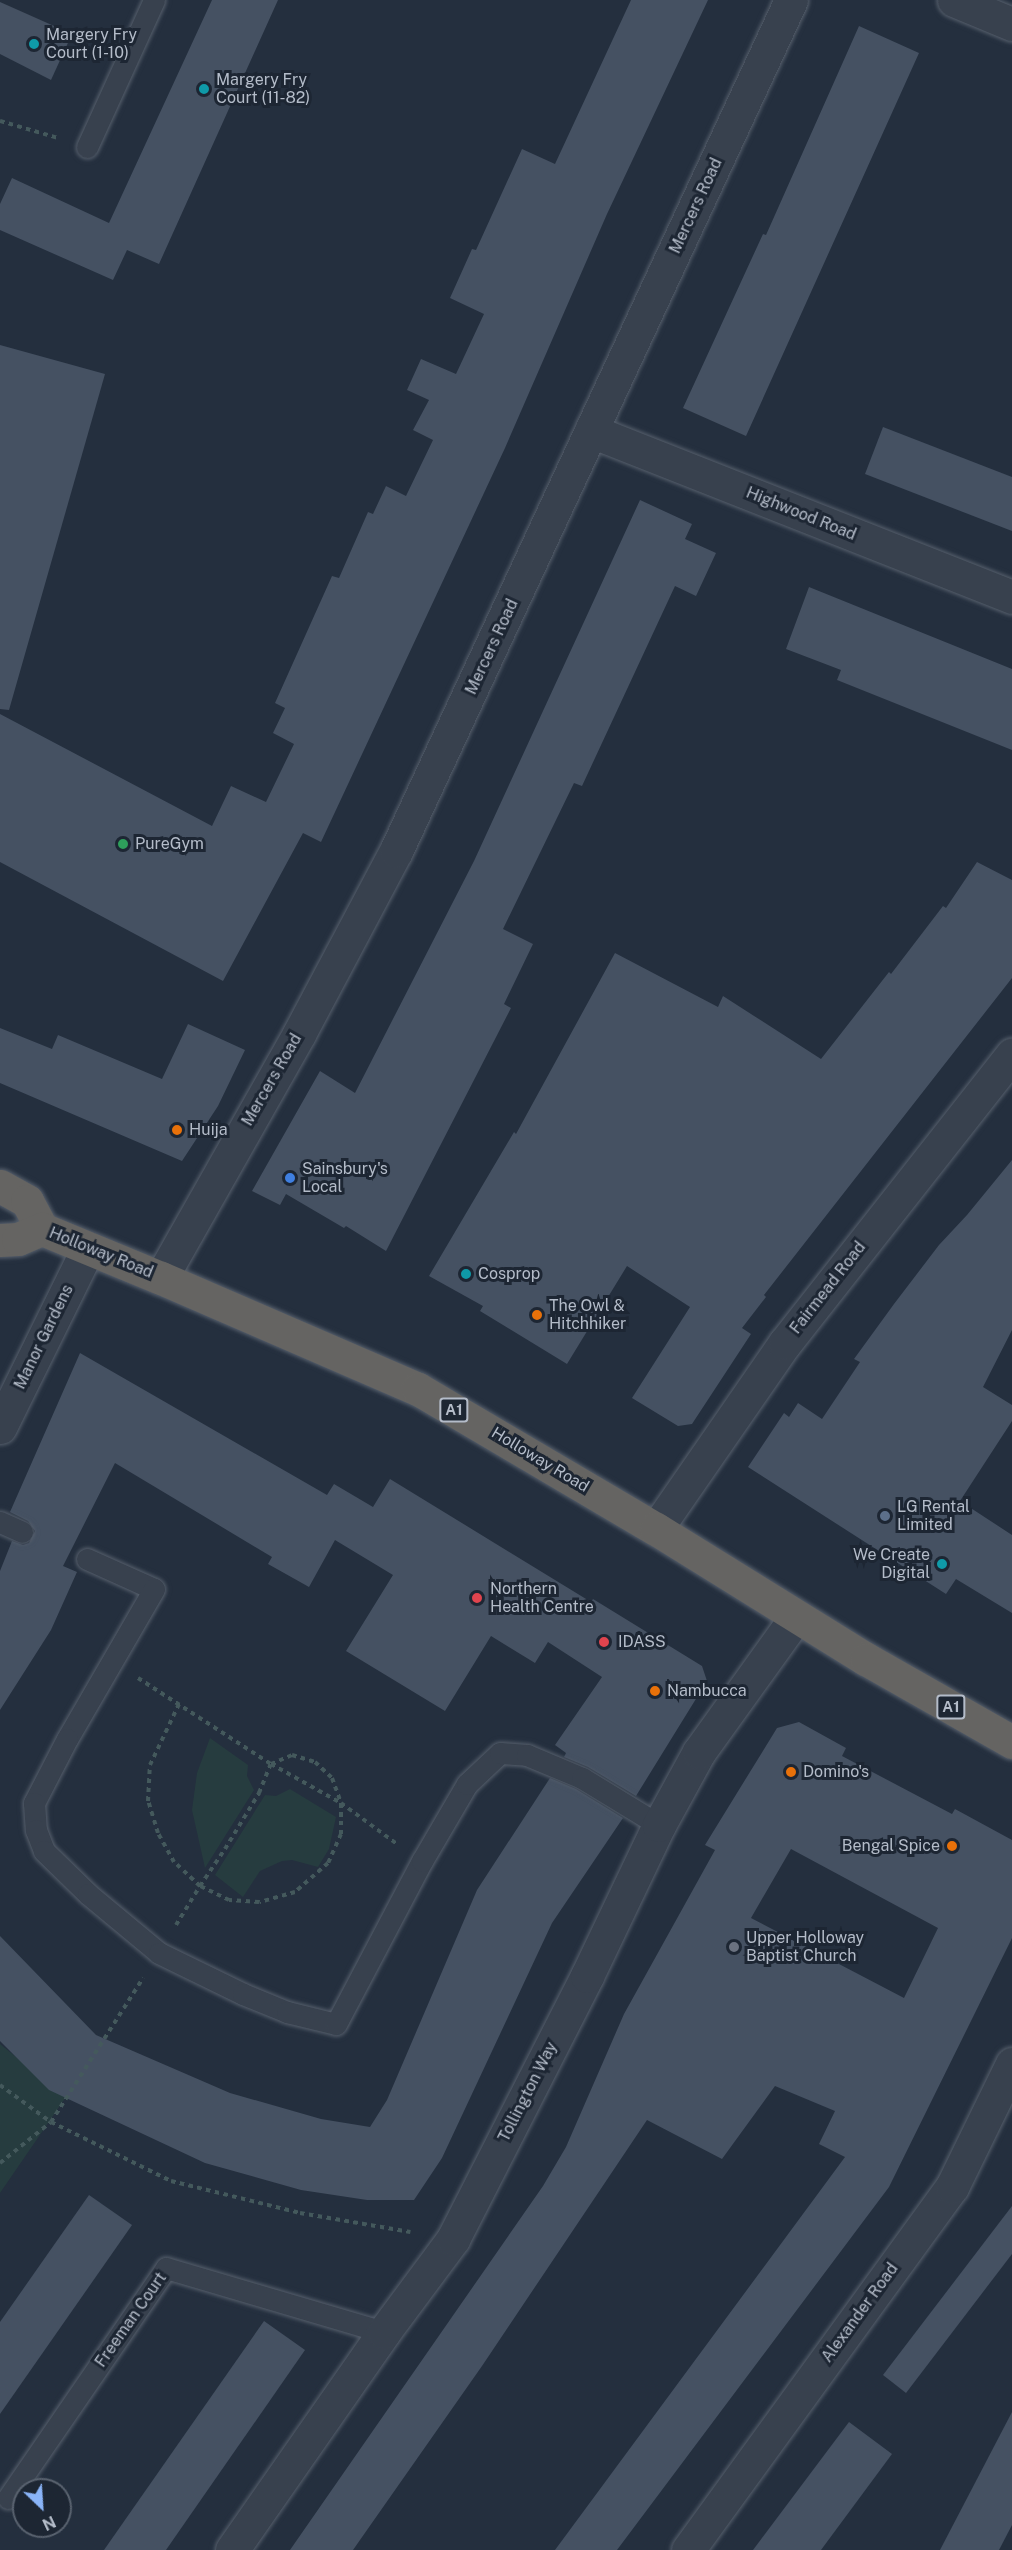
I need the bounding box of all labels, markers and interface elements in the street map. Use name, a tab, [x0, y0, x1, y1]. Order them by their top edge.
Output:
place label: Margery Fry Court (1-10)	[46, 25, 137, 63]
marker: Margery Fry Court (1-10)	[27, 37, 41, 51]
place label: Margery Fry Court (11-82)	[216, 70, 310, 108]
marker: Margery Fry Court (11-82)	[197, 82, 211, 96]
street label: Mercers Road	[666, 155, 726, 257]
street label: Highwood Road	[743, 483, 859, 545]
street label: Mercers Road	[462, 596, 522, 698]
place label: PureGym	[135, 834, 204, 854]
marker: PureGym	[116, 837, 130, 851]
street label: Mercers Road	[238, 1031, 306, 1129]
place label: Huija	[189, 1120, 228, 1140]
marker: Huija	[170, 1123, 184, 1137]
place label: Sainsbury's Local	[302, 1159, 388, 1197]
marker: Sainsbury's Local	[283, 1171, 297, 1185]
street label: Holloway Road	[46, 1223, 156, 1283]
street label: Fairmead Road	[786, 1238, 870, 1338]
place label: Cosprop	[478, 1264, 540, 1284]
marker: Cosprop	[459, 1267, 473, 1281]
street label: Manor Gardens	[10, 1282, 78, 1392]
place label: The Owl & Hitchhiker	[549, 1296, 626, 1334]
marker: The Owl & Hitchhiker	[530, 1308, 544, 1322]
road number: A1	[439, 1398, 469, 1422]
street label: Holloway Road	[488, 1423, 592, 1497]
place label: LG Rental Limited	[897, 1497, 970, 1535]
marker: LG Rental Limited	[878, 1509, 892, 1523]
place label: We Create Digital	[853, 1545, 930, 1583]
marker: We Create Digital	[935, 1557, 949, 1571]
place label: Northern Health Centre	[490, 1579, 594, 1617]
marker: Northern Health Centre	[468, 1589, 486, 1607]
place label: IDASS	[618, 1632, 666, 1652]
marker: IDASS	[595, 1633, 613, 1651]
place label: Nambucca	[667, 1681, 747, 1701]
marker: Nambucca	[648, 1684, 662, 1698]
road number: A1	[936, 1695, 966, 1719]
place label: Domino's	[803, 1762, 869, 1782]
marker: Domino's	[784, 1765, 798, 1779]
place label: Bengal Spice	[842, 1836, 940, 1856]
marker: Bengal Spice	[945, 1839, 959, 1853]
place label: Upper Holloway Baptist Church	[746, 1928, 864, 1966]
marker: Upper Holloway Baptist Church	[727, 1940, 741, 1954]
street label: Tollington Way	[494, 2039, 562, 2145]
street label: Alexander Road	[818, 2260, 902, 2366]
street label: Freeman Court	[91, 2269, 171, 2371]
north arrow	[12, 2478, 72, 2538]
text: N	[39, 2512, 59, 2534]

